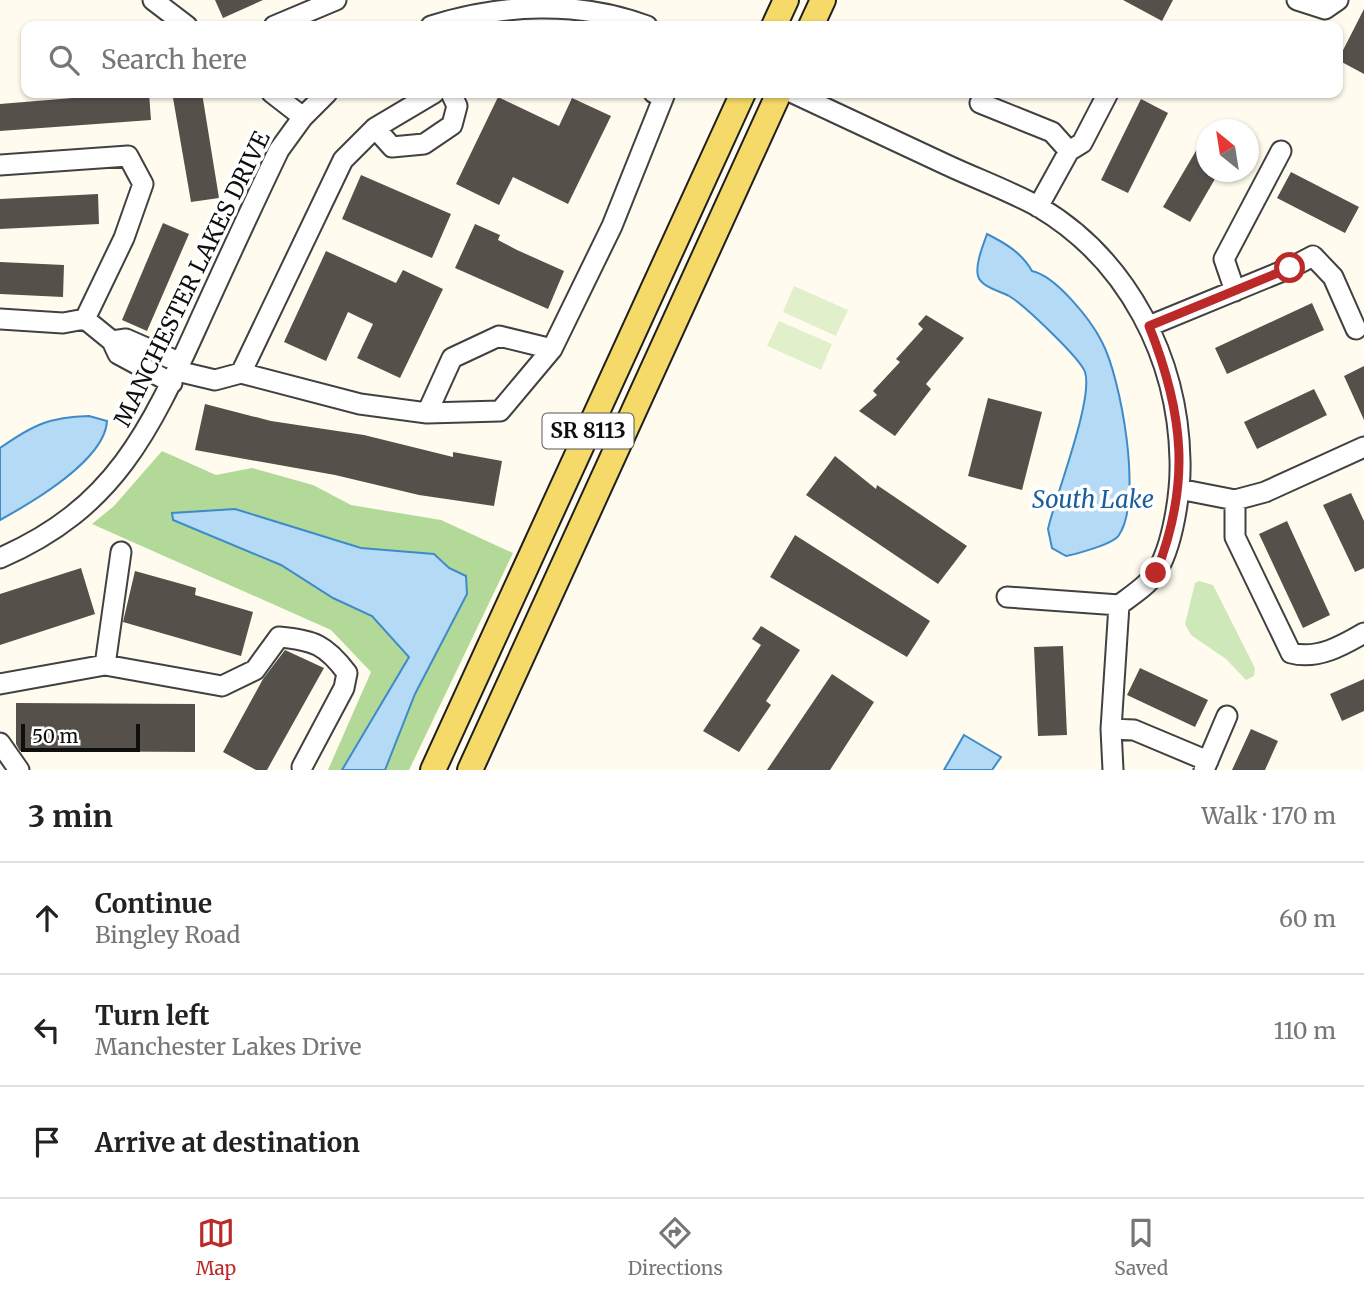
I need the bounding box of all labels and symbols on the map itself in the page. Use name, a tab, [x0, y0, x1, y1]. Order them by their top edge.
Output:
north arrow	[1196, 119, 1259, 182]
street label: MANCHESTER LAKES DRIVE	[107, 126, 276, 431]
route start	[1274, 252, 1305, 283]
road number: SR 8113	[542, 414, 634, 448]
water label: South Lake	[1032, 484, 1154, 515]
route end	[1140, 557, 1171, 588]
scale bar	[21, 721, 140, 753]

